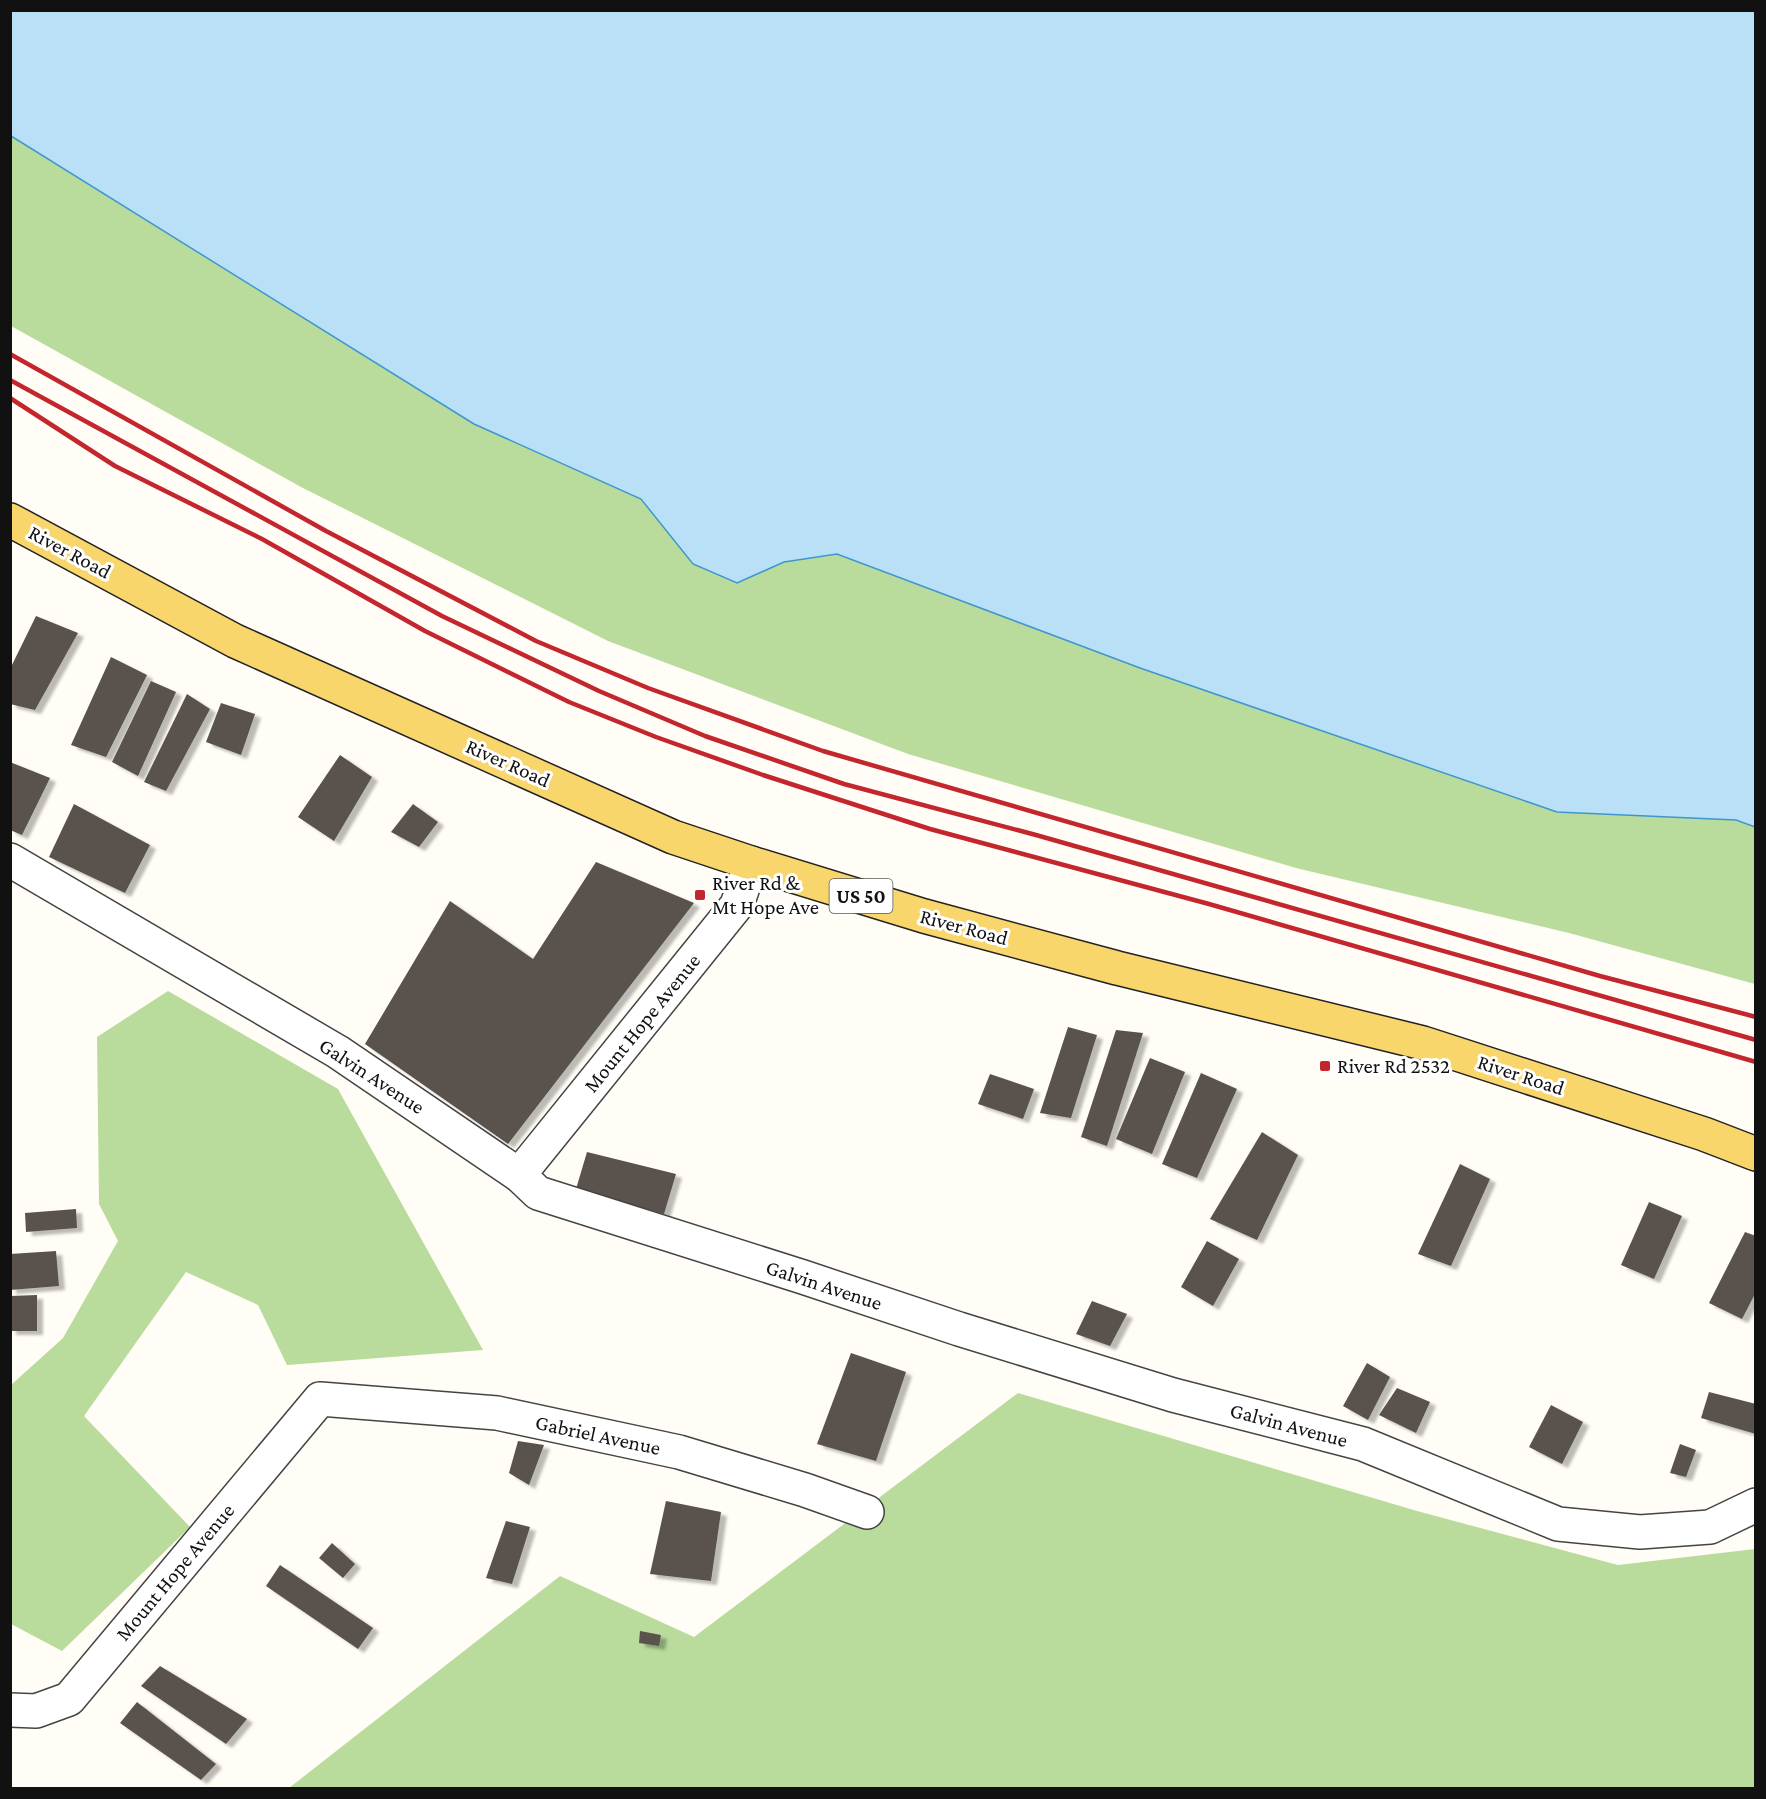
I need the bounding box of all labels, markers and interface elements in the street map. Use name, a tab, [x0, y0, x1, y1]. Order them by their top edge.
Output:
street label: River Road	[25, 520, 115, 584]
street label: River Road	[462, 734, 554, 792]
place label: River Rd & Mt Hope Ave	[712, 871, 819, 919]
road number: US 50	[830, 879, 892, 913]
marker: River Rd & Mt Hope Ave	[693, 888, 707, 902]
street label: River Road	[918, 904, 1010, 950]
street label: Mount Hope Avenue	[579, 949, 705, 1097]
street label: Galvin Avenue	[315, 1033, 429, 1119]
street label: River Road	[1475, 1050, 1567, 1100]
place label: River Rd 2532	[1337, 1054, 1450, 1078]
marker: River Rd 2532	[1318, 1059, 1332, 1073]
street label: Galvin Avenue	[763, 1255, 885, 1315]
street label: Galvin Avenue	[1228, 1398, 1350, 1452]
street label: Gabriel Avenue	[533, 1410, 663, 1460]
street label: Mount Hope Avenue	[111, 1499, 239, 1645]

